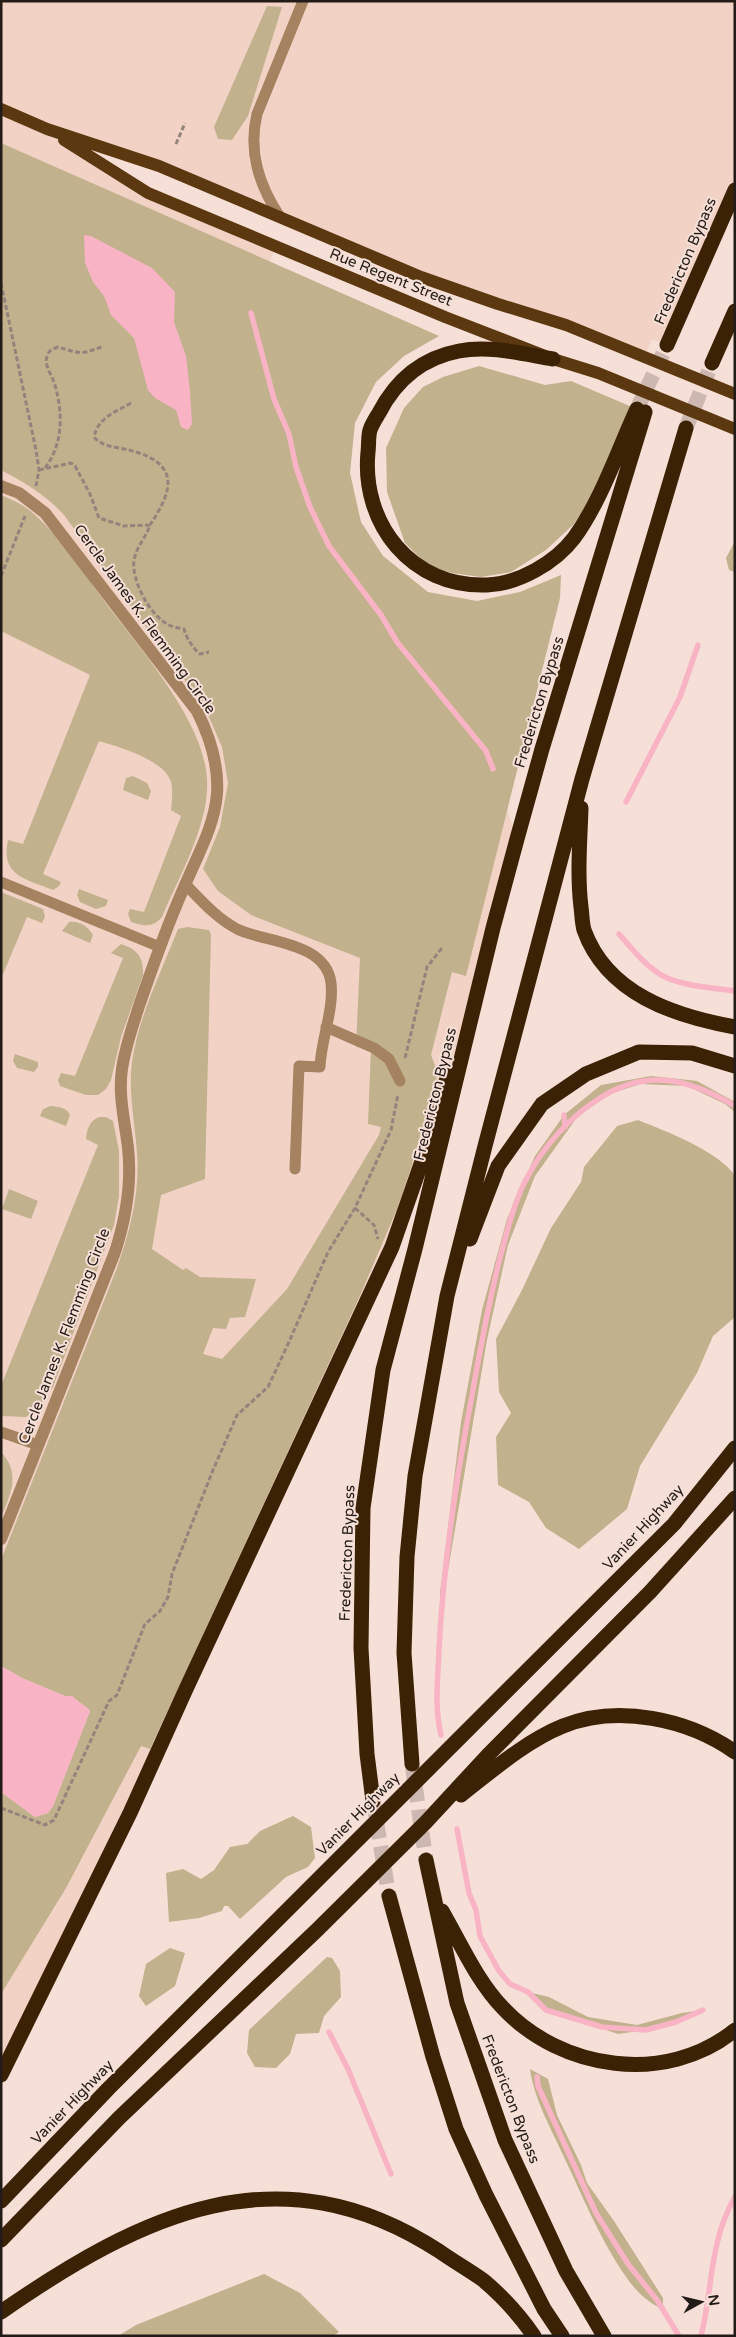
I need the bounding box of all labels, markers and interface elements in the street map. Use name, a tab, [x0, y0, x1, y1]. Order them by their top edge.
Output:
street label: Fredericton Bypass	[650, 195, 720, 327]
street label: Rue Regent Street	[327, 244, 455, 310]
street label: Cercle James K. Flemming Circle	[70, 521, 220, 717]
street label: Fredericton Bypass	[510, 634, 568, 770]
street label: Fredericton Bypass	[410, 1026, 460, 1162]
street label: Cercle James K. Flemming Circle	[14, 1225, 114, 1447]
street label: Vanier Highway	[599, 1480, 687, 1574]
street label: Fredericton Bypass	[336, 1484, 358, 1622]
street label: Vanier Highway	[313, 1769, 403, 1859]
street label: Fredericton Bypass	[478, 2032, 544, 2166]
street label: Vanier Highway	[27, 2056, 117, 2148]
north arrow	[676, 2277, 726, 2327]
text: N	[704, 2294, 723, 2307]

